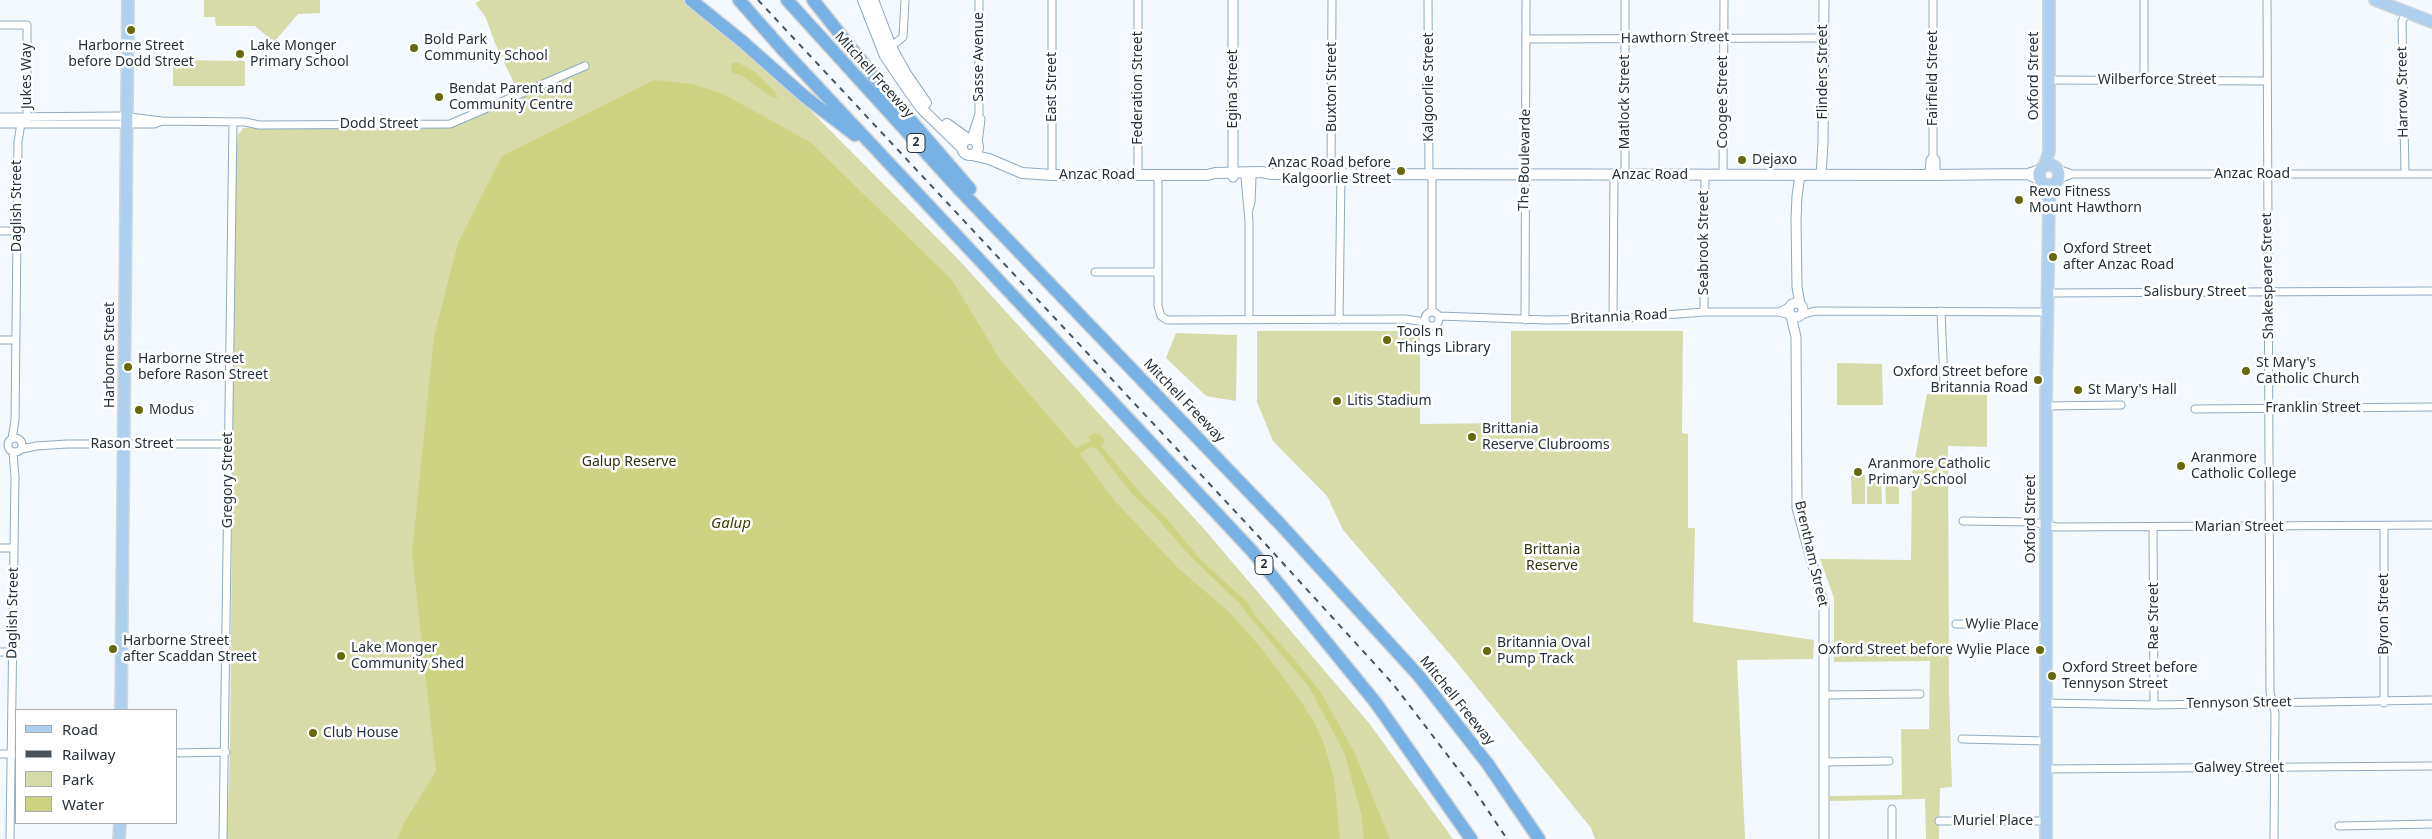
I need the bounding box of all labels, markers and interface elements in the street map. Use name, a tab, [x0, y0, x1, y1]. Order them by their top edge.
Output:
street label: Sasse Avenue	[971, 12, 987, 102]
marker: Harborne Street before Dodd Street	[125, 24, 137, 36]
street label: Flinders Street	[1815, 25, 1831, 119]
street label: Mitchell Freeway	[831, 29, 917, 121]
street label: Hawthorn Street	[1621, 29, 1729, 47]
street label: Fairfield Street	[1925, 30, 1941, 126]
street label: Federation Street	[1130, 31, 1146, 145]
place label: Bold Park Community School	[424, 32, 548, 64]
street label: Kalgoorlie Street	[1421, 32, 1437, 142]
street label: Oxford Street	[2026, 32, 2042, 120]
place label: Harborne Street before Dodd Street	[68, 38, 194, 70]
place label: Lake Monger Primary School	[250, 38, 349, 70]
marker: Bold Park Community School	[408, 42, 420, 54]
street label: Buxton Street	[1324, 42, 1340, 132]
street label: Jukes Way	[19, 43, 35, 109]
street label: Harrow Street	[2394, 46, 2412, 138]
marker: Lake Monger Primary School	[234, 48, 246, 60]
street label: Egina Street	[1225, 49, 1241, 129]
street label: East Street	[1044, 52, 1060, 122]
street label: Matlock Street	[1617, 55, 1633, 149]
street label: Coogee Street	[1715, 56, 1731, 148]
street label: Wilberforce Street	[2098, 72, 2216, 88]
place label: Bendat Parent and Community Centre	[449, 81, 573, 114]
marker: Bendat Parent and Community Centre	[433, 91, 445, 103]
street label: The Boulevarde	[1516, 109, 1534, 211]
street label: Dodd Street	[340, 116, 418, 132]
road number: 2	[907, 134, 925, 152]
place label: Dejaxo	[1752, 152, 1797, 168]
marker: Dejaxo	[1736, 154, 1748, 166]
place label: Anzac Road before Kalgoorlie Street	[1268, 155, 1391, 188]
street label: Daglish Street	[9, 160, 25, 252]
marker: Anzac Road before Kalgoorlie Street	[1395, 165, 1407, 177]
street label: Anzac Road	[2214, 166, 2290, 182]
street label: Anzac Road	[1059, 167, 1135, 183]
street label: Anzac Road	[1612, 167, 1688, 183]
place label: Revo Fitness Mount Hawthorn	[2029, 184, 2142, 216]
street label: Seabrook Street	[1696, 191, 1712, 295]
marker: Revo Fitness Mount Hawthorn	[2013, 194, 2025, 206]
street label: Shakespeare Street	[2258, 212, 2278, 340]
place label: Oxford Street after Anzac Road	[2063, 241, 2174, 274]
marker: Oxford Street after Anzac Road	[2047, 251, 2059, 263]
street label: Salisbury Street	[2144, 284, 2246, 300]
street label: Harborne Street	[102, 302, 118, 408]
street label: Britannia Road	[1570, 306, 1668, 328]
place label: Tools n Things Library	[1397, 324, 1490, 357]
marker: Tools n Things Library	[1381, 334, 1393, 346]
place label: Harborne Street before Rason Street	[138, 351, 268, 384]
place label: St Mary's Catholic Church	[2256, 355, 2359, 388]
street label: Mitchell Freeway	[1140, 356, 1228, 446]
marker: Harborne Street before Rason Street	[122, 361, 134, 373]
place label: Oxford Street before Britannia Road	[1893, 364, 2028, 397]
marker: St Mary's Catholic Church	[2240, 365, 2252, 377]
marker: Oxford Street before Britannia Road	[2032, 374, 2044, 386]
place label: St Mary's Hall	[2088, 382, 2177, 398]
marker: St Mary's Hall	[2072, 384, 2084, 396]
place label: Litis Stadium	[1347, 393, 1432, 409]
marker: Litis Stadium	[1331, 395, 1343, 407]
street label: Franklin Street	[2265, 400, 2361, 416]
place label: Modus	[149, 402, 194, 418]
marker: Modus	[133, 404, 145, 416]
place label: Brittania Reserve Clubrooms	[1482, 421, 1610, 454]
marker: Brittania Reserve Clubrooms	[1466, 431, 1478, 443]
street label: Gregory Street	[220, 432, 236, 528]
street label: Rason Street	[90, 436, 174, 452]
place label: Aranmore Catholic College	[2191, 450, 2296, 482]
park label: Galup Reserve	[582, 454, 676, 470]
place label: Aranmore Catholic Primary School	[1868, 456, 1990, 488]
marker: Aranmore Catholic College	[2175, 460, 2187, 472]
marker: Aranmore Catholic Primary School	[1852, 466, 1864, 478]
street label: Oxford Street	[2023, 475, 2039, 563]
street label: Brentham Street	[1791, 499, 1831, 609]
water label: Galup	[711, 515, 751, 533]
street label: Marian Street	[2194, 519, 2284, 535]
park label: Brittania Reserve	[1524, 542, 1580, 574]
road number: 2	[1255, 556, 1273, 574]
street label: Daglish Street	[4, 567, 22, 659]
street label: Byron Street	[2376, 573, 2392, 655]
street label: Rae Street	[2146, 582, 2162, 650]
street label: Wylie Place	[1965, 616, 2039, 634]
place label: Harborne Street after Scaddan Street	[123, 633, 257, 666]
place label: Britannia Oval Pump Track	[1497, 635, 1590, 668]
place label: Lake Monger Community Shed	[351, 640, 464, 672]
place label: Oxford Street before Wylie Place	[1818, 642, 2030, 658]
marker: Harborne Street after Scaddan Street	[107, 643, 119, 655]
marker: Oxford Street before Wylie Place	[2034, 644, 2046, 656]
marker: Britannia Oval Pump Track	[1481, 645, 1493, 657]
marker: Lake Monger Community Shed	[335, 650, 347, 662]
street label: Mitchell Freeway	[1416, 653, 1498, 749]
place label: Oxford Street before Tennyson Street	[2062, 660, 2197, 692]
marker: Oxford Street before Tennyson Street	[2046, 670, 2058, 682]
street label: Tennyson Street	[2186, 694, 2292, 712]
legend	[15, 709, 178, 824]
text: Road	[62, 719, 98, 739]
place label: Club House	[323, 725, 398, 741]
marker: Club House	[307, 727, 319, 739]
text: Railway	[62, 744, 115, 764]
street label: Galwey Street	[2194, 760, 2284, 776]
text: Park	[62, 769, 94, 789]
text: Water	[62, 794, 104, 814]
street label: Muriel Place	[1953, 813, 2033, 829]

